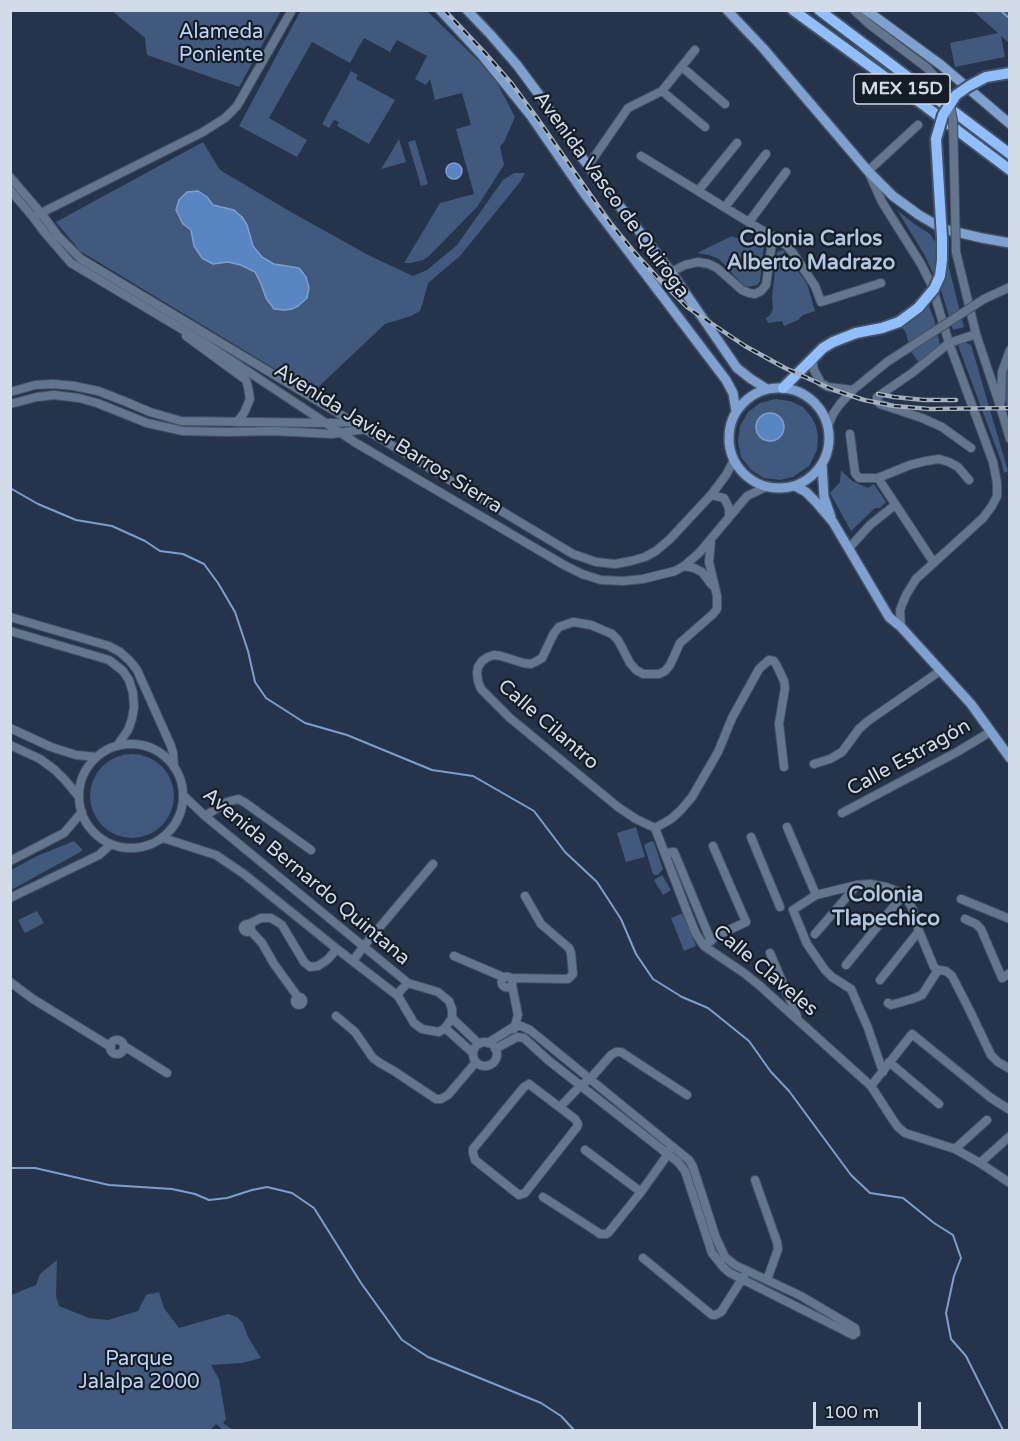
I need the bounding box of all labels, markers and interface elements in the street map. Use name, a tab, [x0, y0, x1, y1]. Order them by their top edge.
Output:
park label: Alameda Poniente	[179, 21, 263, 68]
road number: MEX 15D	[854, 74, 950, 104]
street label: Avenida Vasco de Quiroga	[528, 87, 694, 303]
district label: Colonia Carlos Alberto Madrazo	[727, 226, 895, 276]
street label: Avenida Javier Barros Sierra	[270, 359, 506, 519]
street label: Calle Cilantro	[493, 675, 603, 775]
street label: Calle Estragón	[843, 714, 975, 802]
street label: Avenida Bernardo Quintana	[197, 783, 415, 971]
district label: Colonia Tlapechico	[832, 882, 940, 932]
street label: Calle Claveles	[708, 920, 822, 1022]
park label: Parque Jalalpa 2000	[78, 1348, 200, 1395]
scale bar	[816, 1390, 924, 1428]
text: 100 m	[824, 1401, 879, 1423]

